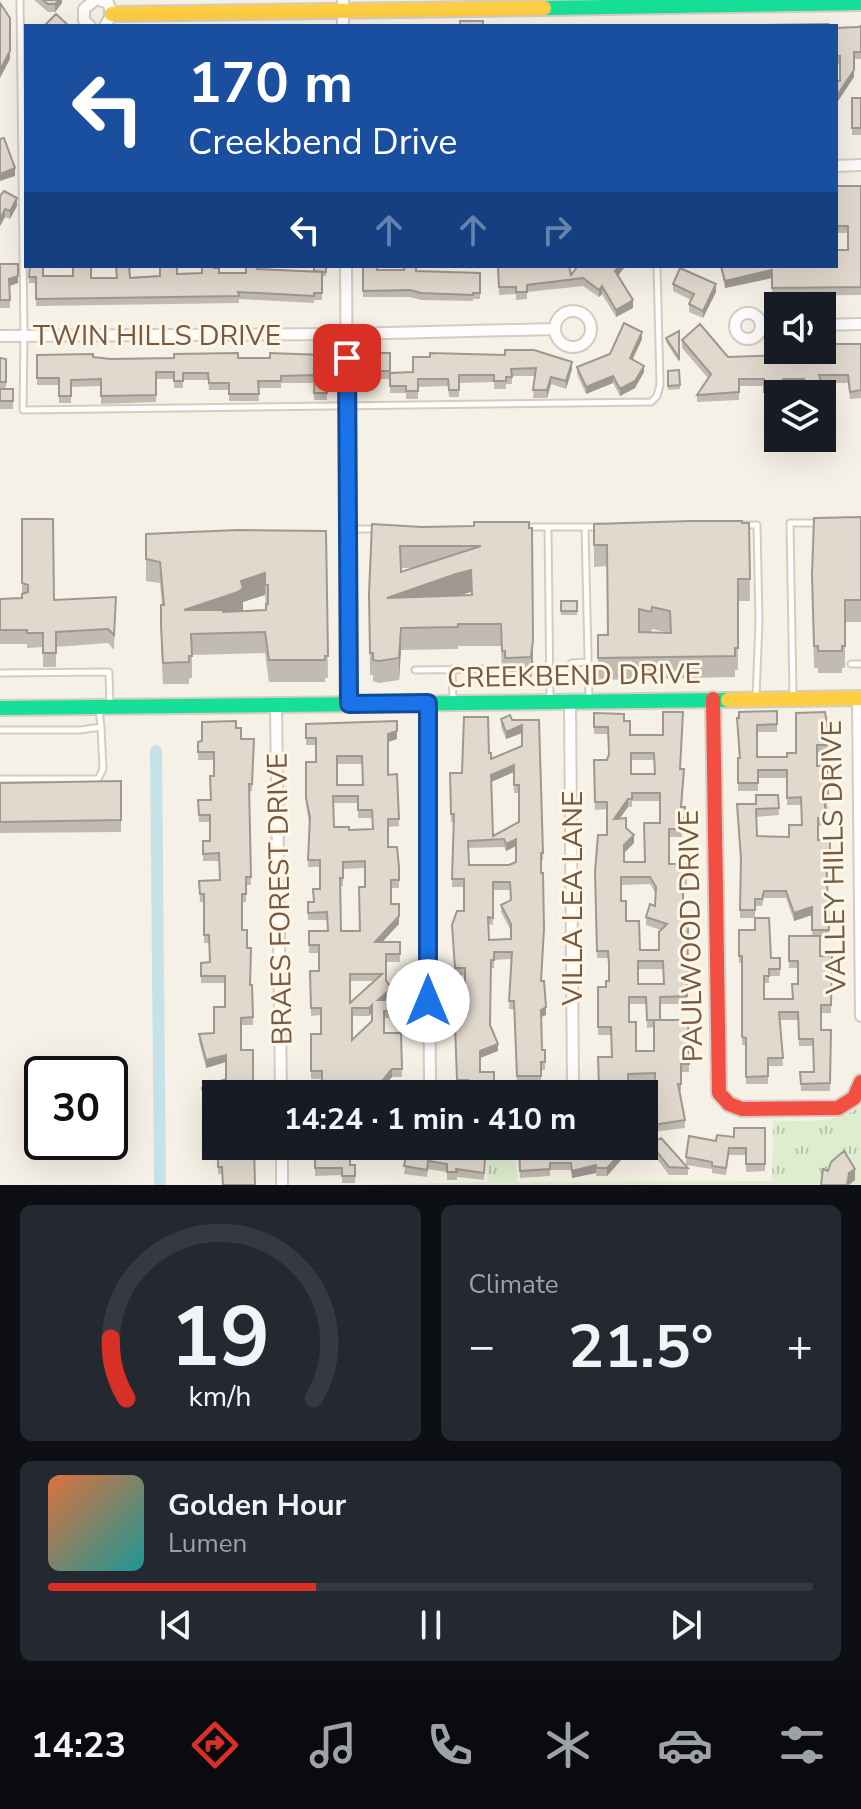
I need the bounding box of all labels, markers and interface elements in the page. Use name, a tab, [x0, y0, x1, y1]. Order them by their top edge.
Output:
text: 170 m	[188, 45, 353, 122]
icon: left	[56, 56, 160, 160]
text: Creekbend Drive	[188, 118, 457, 167]
icon: left	[283, 208, 327, 252]
icon: ahead	[367, 208, 411, 252]
icon: ahead	[451, 208, 495, 252]
icon: right	[535, 208, 579, 252]
map controls	[764, 292, 836, 452]
button: sound	[764, 292, 836, 364]
street label: TWIN HILLS DRIVE	[33, 317, 281, 355]
pin	[313, 324, 381, 392]
icon: arrive	[325, 336, 369, 380]
button: layers	[764, 380, 836, 452]
street label: CREEKBEND DRIVE	[447, 655, 701, 697]
street label: VALLEY HILLS DRIVE	[813, 720, 855, 995]
street label: BRAES FOREST DRIVE	[258, 752, 302, 1046]
street label: VILLA LEA LANE	[554, 791, 592, 1006]
street label: PAULWOOD DRIVE	[670, 809, 712, 1063]
position arrow	[386, 959, 470, 1043]
speed limit sign: 30	[24, 1056, 128, 1160]
text: 14:24 · 1 min · 410 m	[284, 1099, 576, 1140]
text: Climate	[469, 1267, 559, 1302]
text: 19	[170, 1281, 270, 1394]
text: 21.5°	[568, 1306, 714, 1388]
text: −	[469, 1317, 495, 1377]
text: +	[787, 1317, 813, 1377]
text: km/h	[189, 1377, 252, 1416]
text: Golden Hour	[168, 1485, 346, 1526]
text: Lumen	[168, 1526, 247, 1561]
icon: previous	[154, 1603, 198, 1647]
icon: pause	[409, 1603, 453, 1647]
icon: next	[664, 1603, 708, 1647]
icon: directions	[187, 1717, 243, 1773]
icon: music	[305, 1717, 361, 1773]
icon: phone	[422, 1717, 478, 1773]
icon: climate	[540, 1717, 596, 1773]
icon: car	[657, 1717, 713, 1773]
icon: filters	[774, 1717, 830, 1773]
text: 14:23	[31, 1721, 126, 1770]

